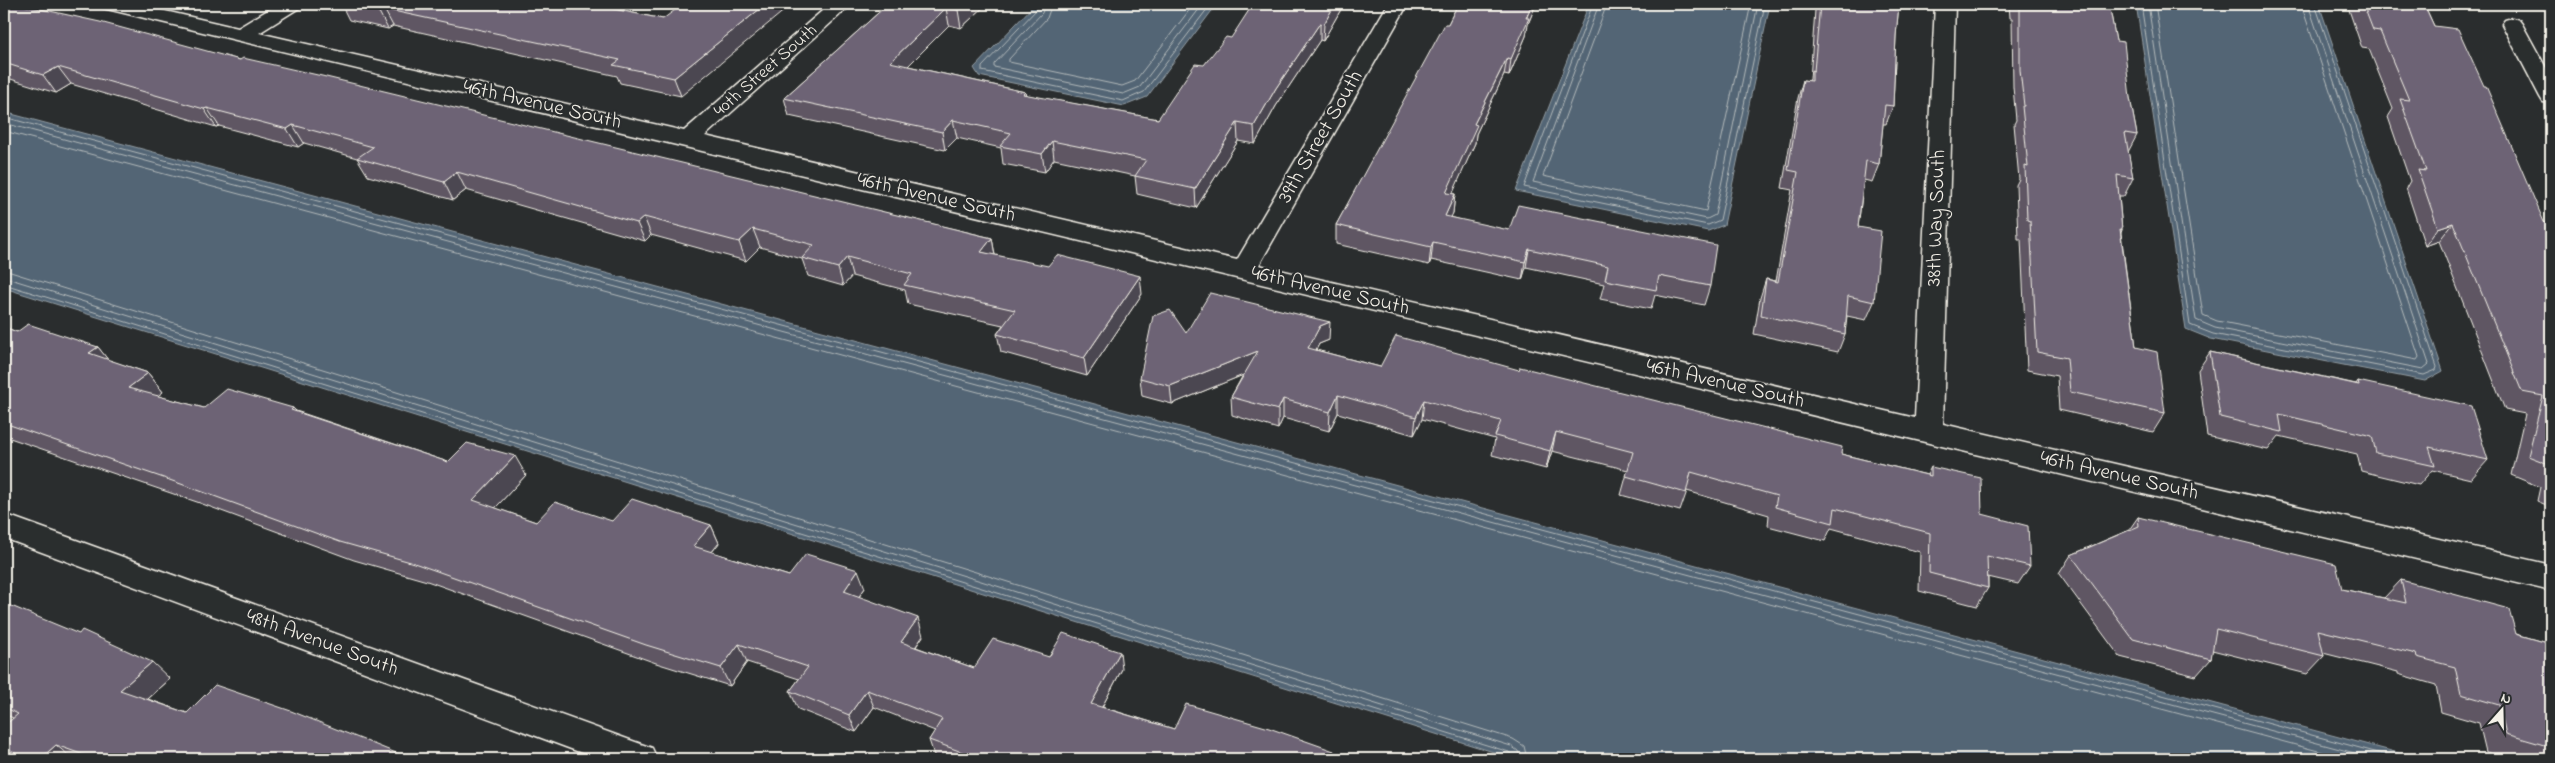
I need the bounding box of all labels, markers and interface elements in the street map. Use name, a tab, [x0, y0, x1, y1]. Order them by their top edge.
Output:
street label: 40th Street South	[708, 19, 824, 123]
street label: 39th Street South	[1271, 65, 1371, 209]
street label: 46th Avenue South	[460, 72, 624, 138]
street label: 38th Way South	[1920, 149, 1956, 287]
street label: 46th Avenue South	[854, 165, 1018, 231]
street label: 46th Avenue South	[1248, 258, 1412, 324]
street label: 46th Avenue South	[1643, 351, 1807, 417]
street label: 46th Avenue South	[2037, 443, 2201, 509]
street label: 48th Avenue South	[242, 602, 402, 684]
north arrow	[2478, 686, 2528, 736]
text: N	[2498, 688, 2514, 711]

